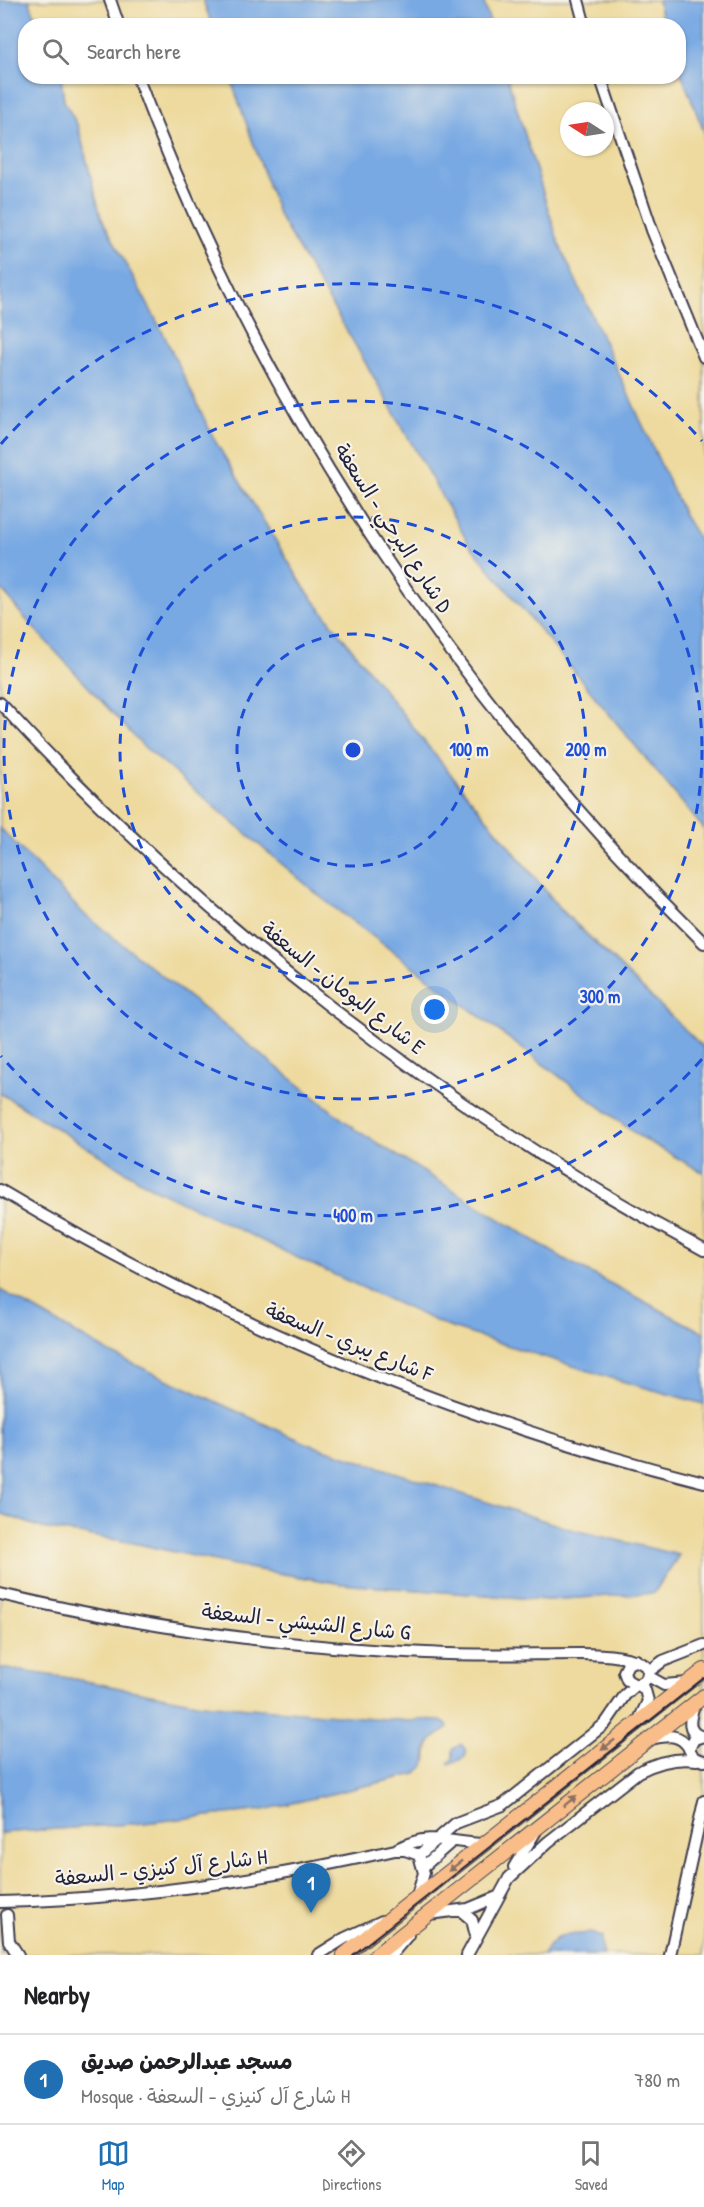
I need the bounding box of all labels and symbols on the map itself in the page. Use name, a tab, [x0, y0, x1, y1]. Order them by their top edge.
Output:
north arrow	[560, 102, 614, 156]
street label: شارع البرحي - السعفة D	[324, 438, 459, 621]
text: 100 m	[449, 737, 489, 762]
text: 200 m	[566, 737, 606, 762]
centre of rings	[343, 740, 363, 760]
street label: شارع البومان - السعفة E	[255, 914, 431, 1062]
text: 300 m	[580, 984, 620, 1009]
your location	[420, 995, 449, 1024]
text: 400 m	[333, 1203, 373, 1228]
street label: شارع يبري - السعفة F	[261, 1295, 438, 1390]
street label: شارع الشيشي - السعفة G	[200, 1596, 412, 1652]
one-way arrow	[601, 1739, 616, 1751]
one-way arrow	[562, 1795, 578, 1808]
street label: شارع آل كنيزي - السعفة H	[53, 1842, 269, 1894]
one-way arrow	[448, 1860, 463, 1872]
pin: 1	[292, 1864, 330, 1913]

